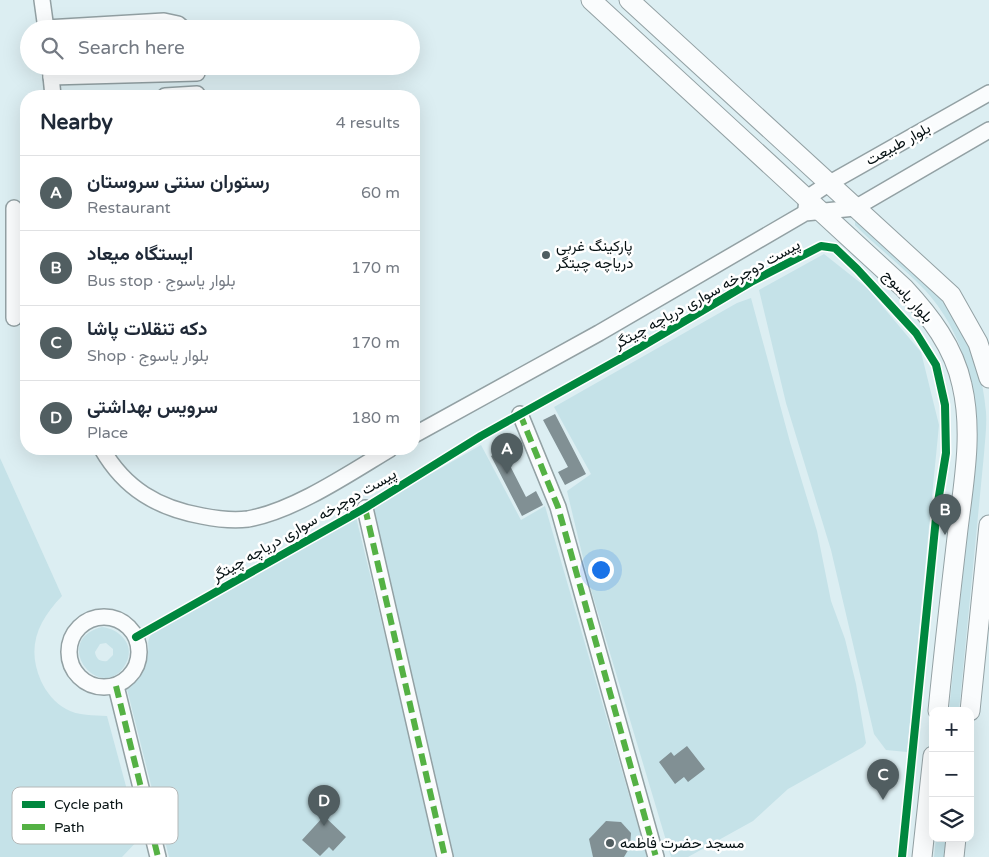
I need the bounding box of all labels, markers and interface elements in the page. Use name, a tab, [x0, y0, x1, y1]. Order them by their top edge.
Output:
search box	[20, 20, 420, 75]
icon: search	[38, 34, 66, 62]
text: Search here	[78, 37, 185, 59]
text: Nearby	[40, 110, 113, 135]
text: 4 results	[336, 113, 400, 133]
street label: بلوار طبیعت	[862, 119, 934, 169]
text: رستوران سنتی سروستان	[87, 171, 270, 193]
text: A	[50, 183, 62, 203]
text: 60 m	[361, 183, 400, 203]
text: Restaurant	[87, 198, 171, 218]
street label: پیست دوچرخه سواری دریاچه چیتگر	[610, 235, 804, 354]
place label: پارکینگ غربی دریاچه چیتگر	[555, 237, 633, 273]
text: ایستگاه میعاد	[87, 243, 193, 265]
marker: پارکینگ غربی دریاچه چیتگر	[540, 249, 552, 261]
text: B	[50, 258, 62, 278]
text: 170 m	[351, 258, 400, 278]
street label: بلوار یاسوج	[878, 266, 937, 327]
text: Bus stop · بلوار یاسوج	[87, 271, 235, 291]
text: دکه تنقلات پاشا	[87, 318, 208, 340]
text: C	[50, 333, 62, 353]
text: 170 m	[351, 333, 400, 353]
text: Shop · بلوار یاسوج	[87, 346, 209, 366]
text: سرویس بهداشتی	[87, 396, 218, 418]
text: D	[50, 408, 62, 428]
text: 180 m	[351, 408, 400, 428]
text: Place	[87, 423, 128, 443]
pin: A	[491, 433, 523, 474]
street label: پیست دوچرخه سواری دریاچه چیتگر	[208, 465, 400, 587]
pin: B	[929, 494, 961, 535]
your location	[588, 557, 614, 583]
map controls	[929, 707, 974, 842]
button: +	[929, 707, 974, 752]
button: −	[929, 752, 974, 797]
pin: C	[867, 759, 899, 800]
pin: D	[308, 785, 340, 826]
legend	[12, 787, 178, 844]
text: Cycle path	[54, 796, 123, 813]
button: layers	[929, 797, 974, 842]
text: Path	[54, 819, 85, 836]
place label: مسجد حضرت فاطمه	[620, 834, 744, 852]
marker: مسجد حضرت فاطمه	[604, 837, 616, 849]

